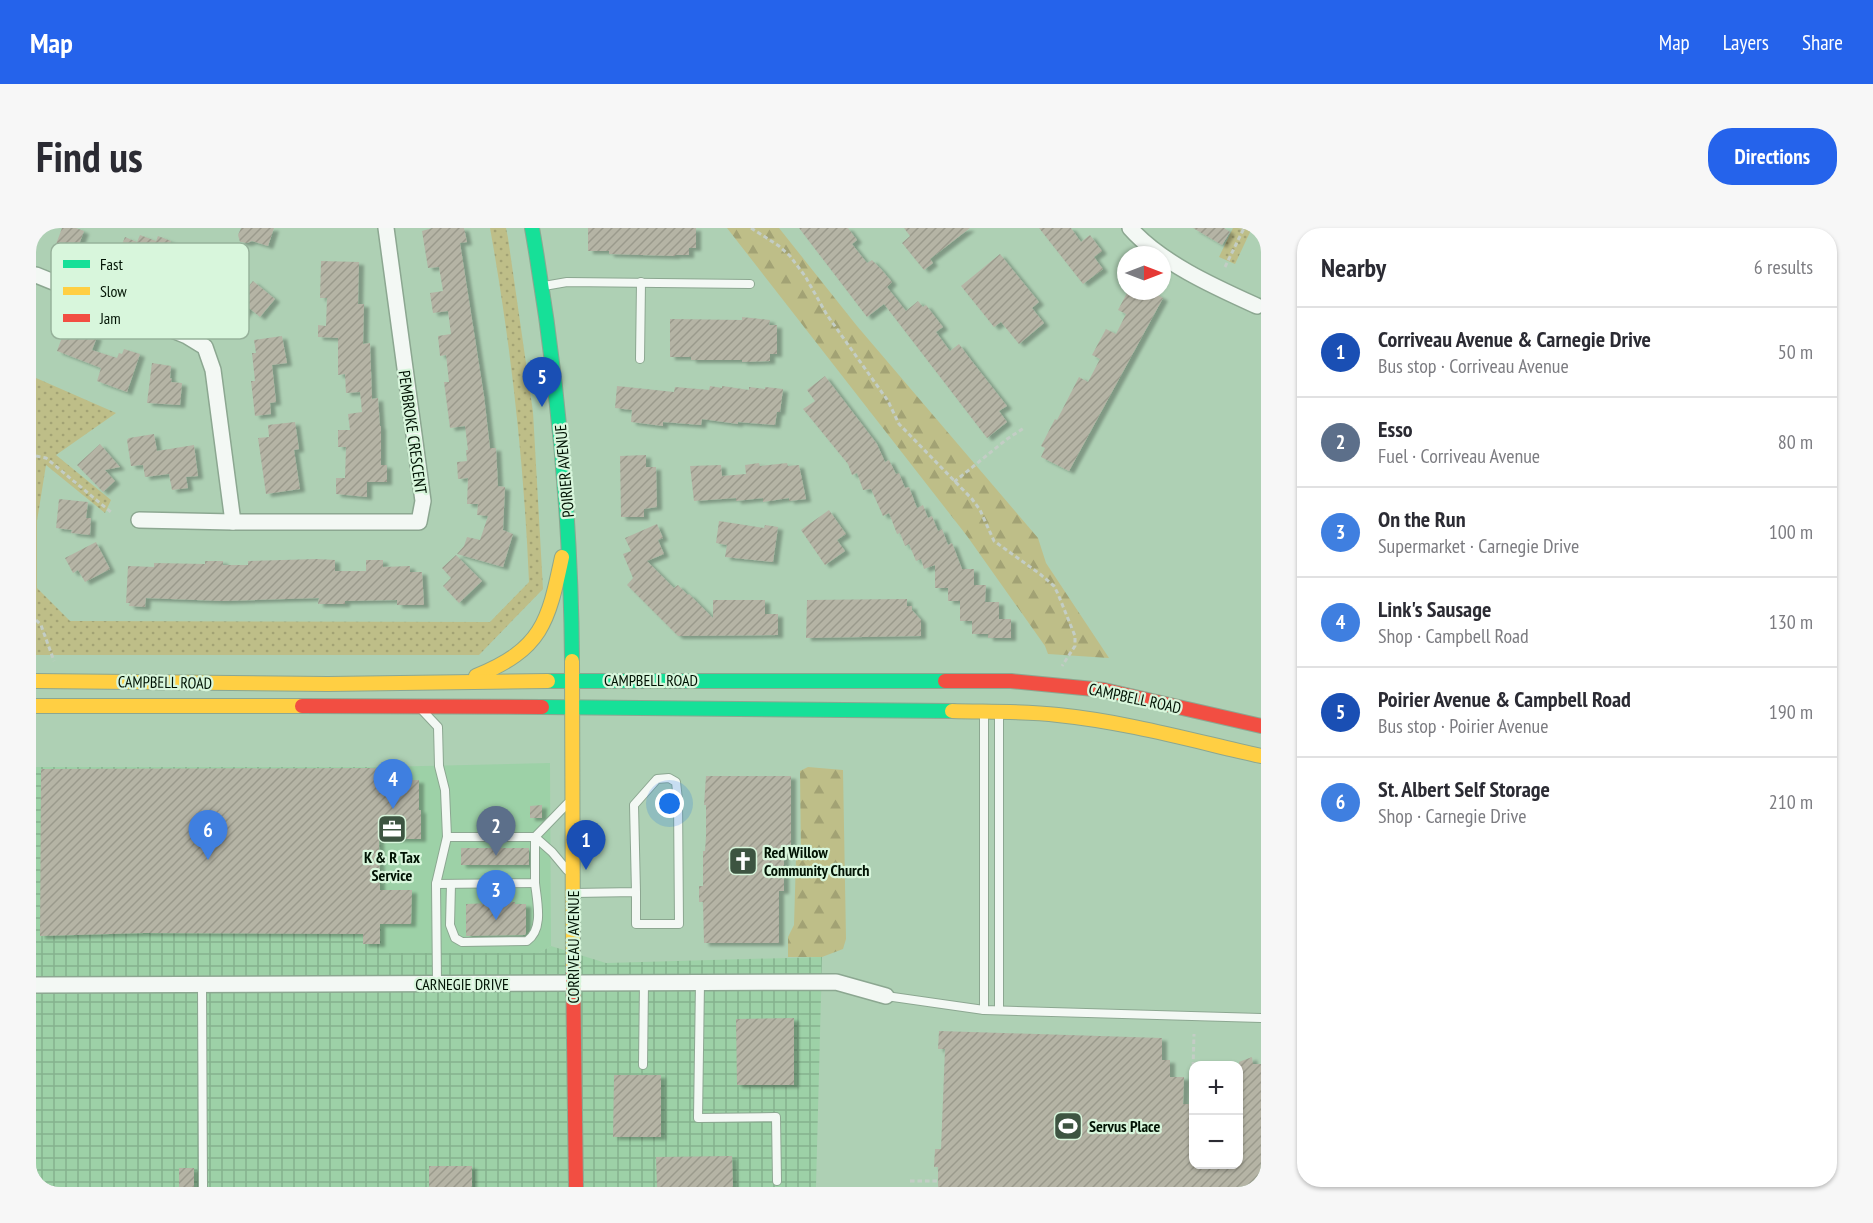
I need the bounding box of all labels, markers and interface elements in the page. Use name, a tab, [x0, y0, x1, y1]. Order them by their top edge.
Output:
text: Map	[30, 24, 73, 61]
text: Map	[1659, 29, 1690, 56]
text: Layers	[1723, 29, 1769, 56]
text: Share	[1802, 29, 1843, 56]
button: Directions	[1708, 128, 1837, 185]
text: Find us	[36, 129, 143, 184]
legend	[51, 243, 249, 339]
north arrow	[1117, 246, 1171, 300]
text: Nearby	[1321, 251, 1386, 284]
text: Fast	[100, 254, 123, 274]
text: 6 results	[1754, 254, 1813, 280]
text: Slow	[100, 281, 127, 301]
text: Jam	[99, 308, 121, 328]
text: Corriveau Avenue & Carnegie Drive	[1378, 325, 1651, 353]
text: 1	[1336, 339, 1345, 365]
text: 50 m	[1778, 339, 1813, 365]
text: Bus stop · Corriveau Avenue	[1378, 353, 1569, 379]
pin: 5	[522, 358, 562, 407]
street label: PEMBROKE CRESCENT	[394, 369, 432, 495]
text: Esso	[1378, 415, 1413, 443]
street label: POIRIER AVENUE	[550, 423, 578, 518]
text: 2	[1336, 429, 1345, 455]
text: 80 m	[1778, 429, 1813, 455]
text: Fuel · Corriveau Avenue	[1378, 443, 1540, 469]
text: On the Run	[1378, 505, 1466, 533]
text: 3	[1336, 519, 1345, 545]
text: 100 m	[1769, 519, 1813, 545]
text: Supermarket · Carnegie Drive	[1378, 533, 1579, 559]
text: Link's Sausage	[1378, 595, 1491, 623]
text: 4	[1336, 609, 1345, 635]
text: 130 m	[1769, 609, 1813, 635]
text: Shop · Campbell Road	[1378, 623, 1529, 649]
street label: CAMPBELL ROAD	[604, 670, 698, 690]
street label: CAMPBELL ROAD	[118, 671, 212, 693]
street label: CAMPBELL ROAD	[1087, 678, 1183, 718]
text: Poirier Avenue & Campbell Road	[1378, 685, 1631, 713]
text: 5	[1336, 699, 1345, 725]
text: 190 m	[1769, 699, 1813, 725]
text: Bus stop · Poirier Avenue	[1378, 713, 1549, 739]
pin: 4	[374, 760, 412, 809]
text: St. Albert Self Storage	[1378, 775, 1550, 803]
your location	[655, 789, 684, 818]
text: 6	[1336, 789, 1345, 815]
text: 210 m	[1769, 789, 1813, 815]
text: Shop · Carnegie Drive	[1378, 803, 1527, 829]
pin: 2	[476, 806, 516, 856]
pin: 6	[188, 810, 228, 860]
office icon: K & R Tax Service	[376, 813, 408, 845]
pin: 1	[566, 820, 606, 870]
place label: Red Willow Community Church	[764, 842, 870, 880]
church icon: Red Willow Community Church	[727, 845, 759, 877]
place label: K & R Tax Service	[364, 847, 420, 885]
pin: 3	[476, 870, 516, 920]
street label: CORRIVEAU AVENUE	[563, 890, 583, 1004]
street label: CARNEGIE DRIVE	[415, 974, 509, 994]
map controls	[1189, 1061, 1243, 1169]
button: +	[1189, 1061, 1243, 1115]
sports icon: Servus Place	[1052, 1110, 1084, 1142]
button: −	[1189, 1115, 1243, 1169]
place label: Servus Place	[1089, 1116, 1160, 1136]

